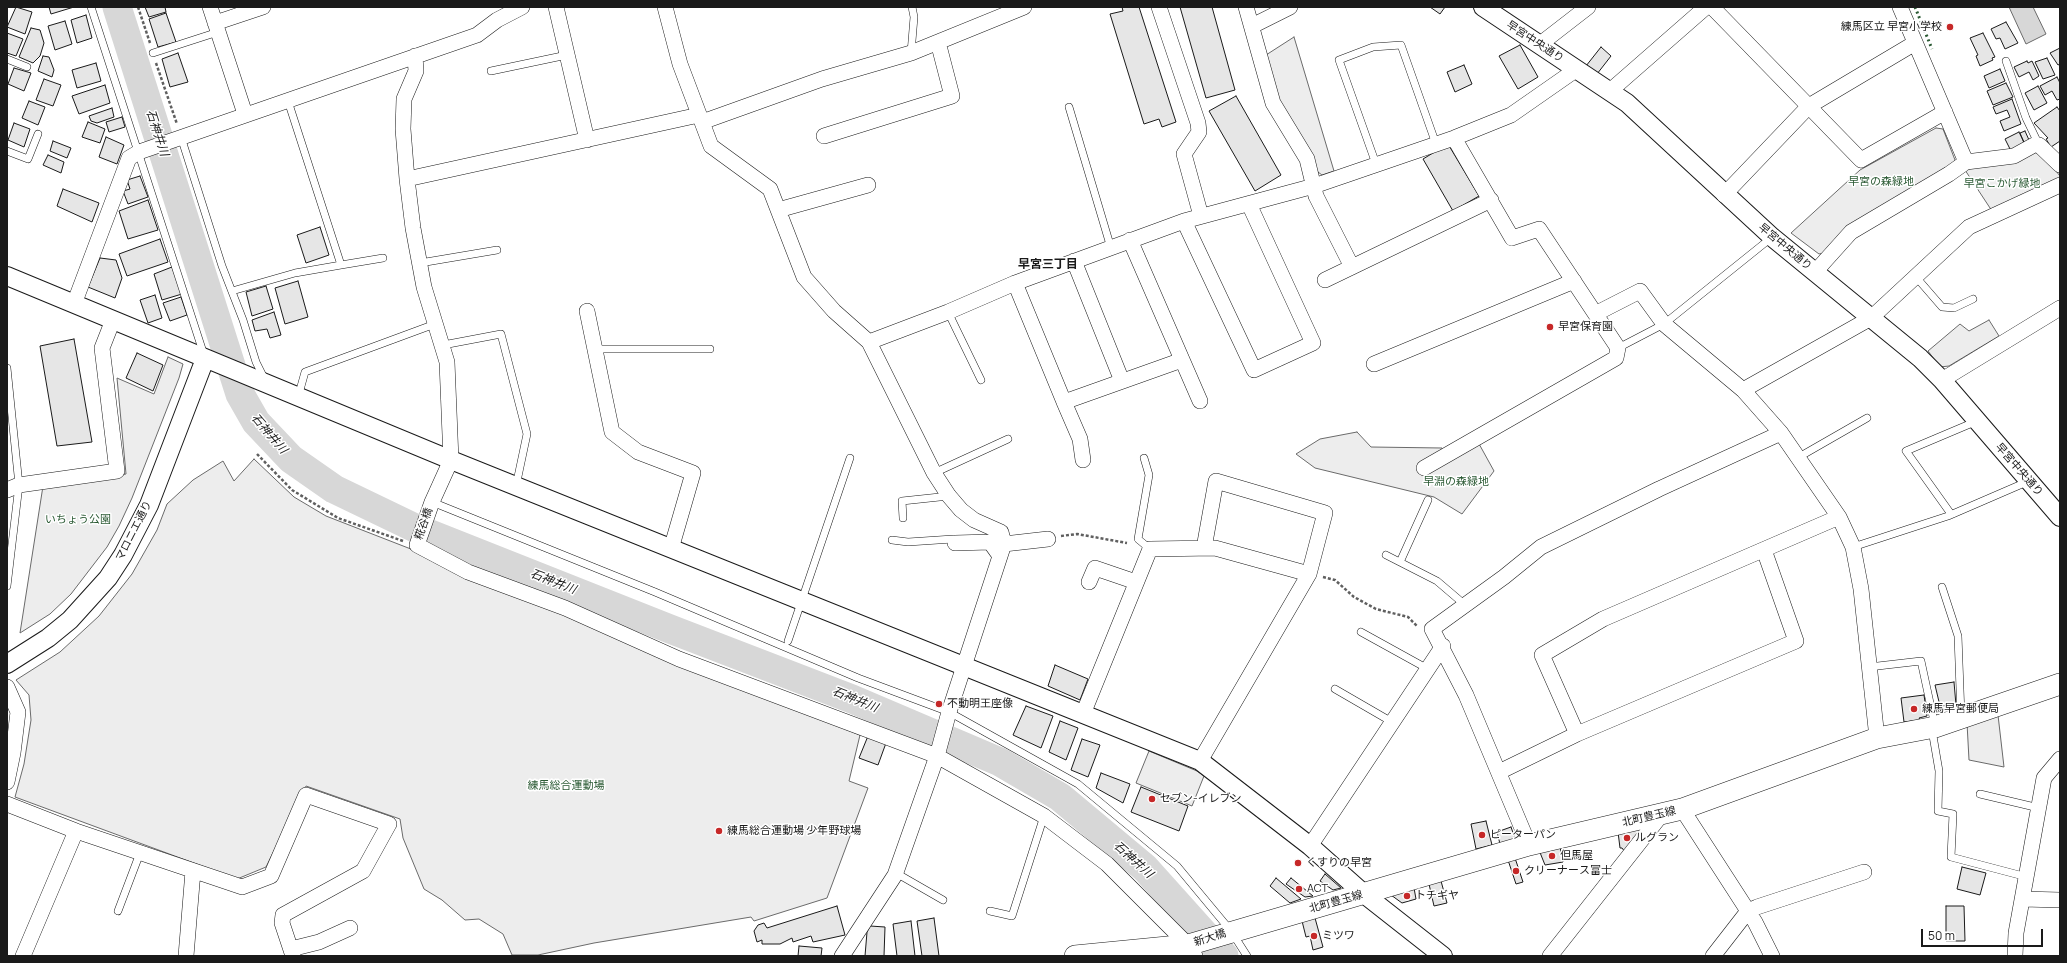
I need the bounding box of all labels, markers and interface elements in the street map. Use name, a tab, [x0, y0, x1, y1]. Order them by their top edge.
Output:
street label: 早宮中央通り	[1504, 18, 1566, 66]
place label: 練馬区立 早宮小学校	[1841, 20, 1942, 34]
marker: 練馬区立 早宮小学校	[1945, 22, 1955, 32]
water label: 石神井川	[143, 108, 171, 158]
park label: 早宮の森緑地	[1848, 175, 1914, 189]
park label: 早宮こかげ緑地	[1964, 177, 2040, 191]
street label: 早宮中央通り	[1755, 221, 1815, 273]
district label: 早宮三丁目	[1018, 258, 1078, 272]
place label: 早宮保育園	[1558, 320, 1613, 334]
marker: 早宮保育園	[1545, 322, 1555, 332]
water label: 石神井川	[248, 411, 290, 457]
street label: 早宮中央通り	[1992, 441, 2046, 499]
park label: 早淵の森緑地	[1423, 475, 1489, 489]
street label: マロニエ通り	[113, 499, 155, 563]
street label: 糀谷橋	[412, 506, 436, 542]
park label: いちょう公園	[45, 513, 111, 527]
water label: 石神井川	[528, 567, 578, 597]
water label: 石神井川	[830, 684, 880, 716]
place label: 不動明王座像	[947, 697, 1013, 711]
marker: 不動明王座像	[934, 699, 944, 709]
place label: 練馬早宮郵便局	[1922, 702, 1999, 716]
marker: 練馬早宮郵便局	[1909, 704, 1919, 714]
park label: 練馬総合運動場	[528, 779, 604, 793]
place label: セブン-イレブン	[1160, 792, 1242, 806]
marker: セブン-イレブン	[1147, 794, 1157, 804]
street label: 北町豊玉線	[1621, 804, 1677, 830]
place label: 練馬総合運動場 少年野球場	[727, 824, 861, 838]
marker: 練馬総合運動場 少年野球場	[714, 826, 724, 836]
place label: ピーターパン	[1490, 828, 1556, 842]
marker: ピーターパン	[1477, 830, 1487, 840]
place label: ルグラン	[1635, 831, 1679, 845]
marker: ルグラン	[1622, 833, 1632, 843]
water label: 石神井川	[1110, 839, 1156, 881]
place label: 但馬屋	[1560, 849, 1593, 863]
marker: 但馬屋	[1547, 851, 1557, 861]
place label: くすりの早宮	[1306, 856, 1372, 870]
marker: くすりの早宮	[1293, 858, 1303, 868]
place label: クリーナース富士	[1524, 864, 1612, 878]
marker: クリーナース富士	[1511, 866, 1521, 876]
place label: ACT	[1307, 882, 1328, 896]
marker: ACT	[1294, 884, 1304, 894]
street label: 北町豊玉線	[1308, 888, 1364, 916]
place label: トチギヤ	[1415, 889, 1459, 903]
marker: トチギヤ	[1402, 891, 1412, 901]
scale bar	[1923, 921, 2045, 947]
street label: 新大橋	[1192, 927, 1228, 949]
text: 50 m	[1928, 927, 1955, 944]
place label: ミツワ	[1322, 929, 1355, 943]
marker: ミツワ	[1309, 931, 1319, 941]

